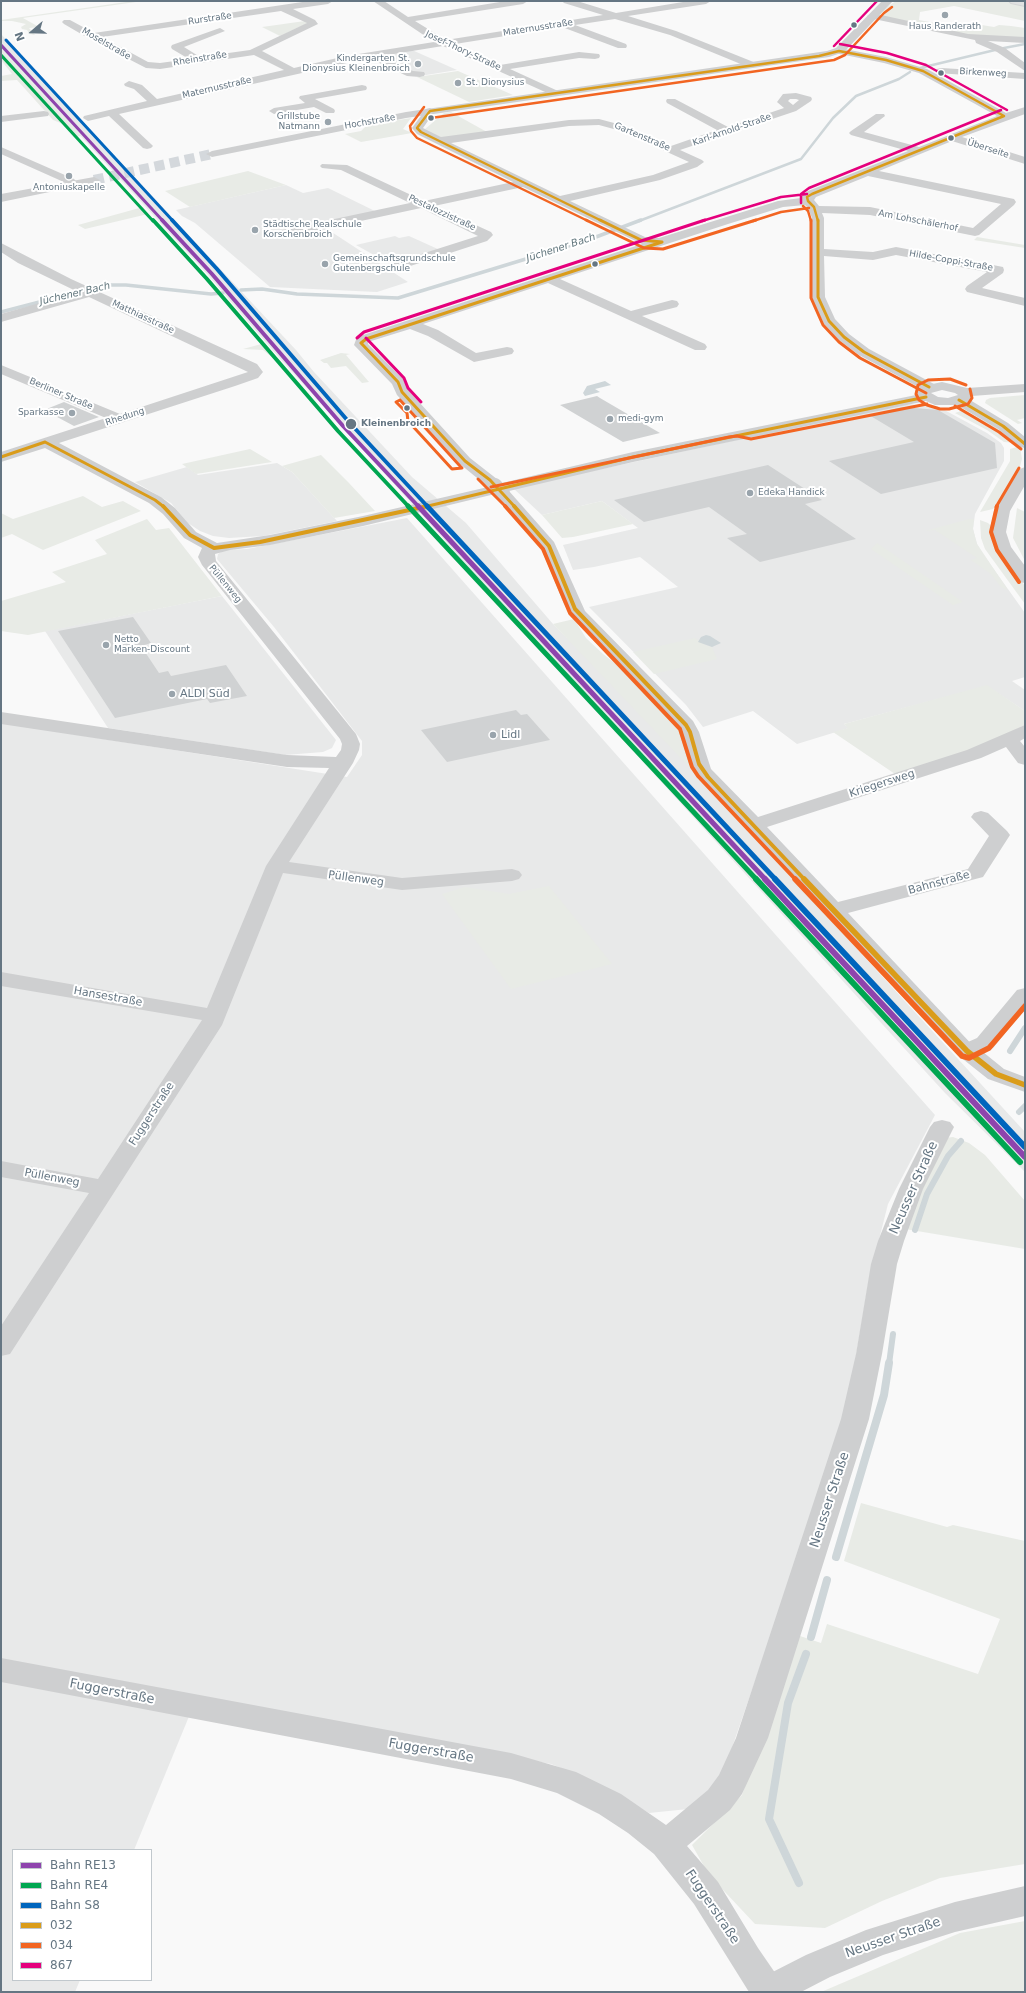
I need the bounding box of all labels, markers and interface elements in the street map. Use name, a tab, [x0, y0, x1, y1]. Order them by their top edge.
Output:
marker: Haus Randerath	[940, 10, 950, 20]
street label: Rurstraße	[188, 11, 232, 27]
north arrow	[12, 12, 52, 52]
street label: Maternusstraße	[502, 17, 574, 39]
unlabelled marker	[849, 20, 859, 30]
place label: Haus Randerath	[909, 22, 981, 32]
street label: Moselstraße	[80, 26, 132, 62]
street label: Josef-Thory-Straße	[424, 29, 502, 73]
text: N	[13, 30, 28, 43]
street label: Rheinstraße	[172, 49, 228, 69]
place label: Kindergarten St. Dionysius Kleinenbroich	[302, 54, 410, 75]
marker: Kindergarten St. Dionysius Kleinenbroich	[413, 59, 423, 69]
street label: Birkenweg	[959, 66, 1007, 80]
unlabelled marker	[936, 68, 946, 78]
street label: Maternusstraße	[181, 75, 253, 101]
marker: St. Dionysius	[453, 78, 463, 88]
place label: St. Dionysius	[466, 78, 525, 88]
street label: Karl-Arnold-Straße	[691, 111, 773, 149]
place label: Grillstube Natmann	[277, 112, 320, 133]
street label: Hochstraße	[344, 112, 396, 132]
unlabelled marker	[426, 113, 436, 123]
marker: Grillstube Natmann	[323, 117, 333, 127]
street label: Gartenstraße	[612, 120, 672, 154]
unlabelled marker	[946, 133, 956, 143]
street label: Überseite	[966, 137, 1010, 161]
marker: Antoniuskapelle	[64, 171, 74, 181]
place label: Antoniuskapelle	[33, 183, 105, 193]
street label: Pestalozzistraße	[407, 193, 477, 233]
street label: Am Lohschälerhof	[877, 208, 959, 234]
place label: Städtische Realschule Korschenbroich	[263, 220, 362, 241]
marker: Städtische Realschule Korschenbroich	[250, 225, 260, 235]
water label: Jüchener Bach	[525, 231, 597, 265]
street label: Hilde-Coppi-Straße	[908, 248, 994, 274]
place label: Gemeinschaftsgrundschule Gutenbergschule	[333, 254, 456, 275]
marker: Gemeinschaftsgrundschule Gutenbergschule	[320, 259, 330, 269]
unlabelled marker	[590, 259, 600, 269]
water label: Jüchener Bach	[39, 280, 111, 308]
street label: Matthiasstraße	[110, 298, 176, 336]
street label: Berliner Straße	[28, 376, 94, 412]
unlabelled marker	[402, 403, 412, 413]
street label: Rhedung	[104, 406, 146, 428]
place label: Sparkasse	[18, 408, 64, 418]
marker: Sparkasse	[67, 408, 77, 418]
marker: medi-gym	[605, 414, 615, 424]
place label: medi-gym	[618, 414, 664, 424]
marker: Kleinenbroich	[344, 417, 358, 431]
place label: Kleinenbroich	[361, 419, 431, 429]
marker: Edeka Handick	[745, 488, 755, 498]
place label: Edeka Handick	[758, 488, 825, 498]
street label: Püllenweg	[206, 563, 244, 605]
place label: Netto Marken-Discount	[114, 635, 190, 656]
marker: Netto Marken-Discount	[101, 640, 111, 650]
place label: ALDI Süd	[180, 687, 230, 701]
marker: ALDI Süd	[167, 689, 177, 699]
place label: Lidl	[501, 728, 520, 742]
marker: Lidl	[488, 730, 498, 740]
street label: Kriegersweg	[847, 767, 917, 801]
street label: Bahnstraße	[907, 868, 971, 898]
street label: Püllenweg	[327, 869, 385, 889]
street label: Hansestraße	[73, 984, 143, 1010]
street label: Fuggerstraße	[127, 1080, 177, 1148]
street label: Neusser Straße	[887, 1139, 941, 1237]
street label: Püllenweg	[23, 1166, 81, 1190]
street label: Neusser Straße	[807, 1450, 853, 1550]
street label: Fuggerstraße	[68, 1676, 156, 1708]
street label: Fuggerstraße	[387, 1736, 475, 1766]
legend	[12, 1849, 152, 1981]
text: Bahn RE13	[50, 1858, 116, 1872]
street label: Fuggerstraße	[681, 1867, 743, 1947]
text: Bahn RE4	[50, 1878, 108, 1892]
text: Bahn S8	[50, 1898, 100, 1912]
street label: Neusser Straße	[843, 1914, 943, 1962]
text: 032	[50, 1918, 73, 1932]
text: 034	[50, 1938, 73, 1952]
text: 867	[50, 1958, 73, 1972]

